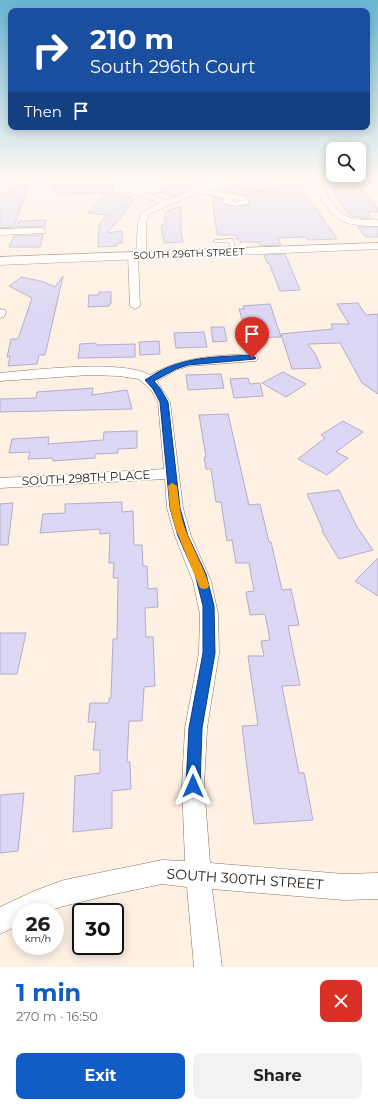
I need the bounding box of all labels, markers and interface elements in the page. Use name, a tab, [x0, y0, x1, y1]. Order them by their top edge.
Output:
text: 210 m	[90, 22, 174, 56]
icon: right	[24, 24, 76, 76]
text: South 296th Court	[90, 56, 256, 78]
icon: arrive	[70, 100, 92, 122]
text: Then	[24, 102, 62, 121]
map controls	[326, 142, 366, 182]
button: search	[326, 142, 366, 182]
street label: SOUTH 296TH STREET	[133, 245, 245, 262]
pin	[235, 317, 269, 358]
icon: arrive	[241, 323, 263, 345]
street label: SOUTH 298TH PLACE	[21, 467, 151, 488]
position arrow	[172, 765, 214, 807]
street label: SOUTH 300TH STREET	[166, 865, 324, 893]
speed limit sign: 30	[72, 903, 124, 955]
text: 26	[26, 912, 50, 936]
text: km/h	[25, 932, 51, 945]
text: 1 min	[16, 978, 81, 1007]
button: close	[320, 980, 362, 1022]
text: 270 m · 16:50	[16, 1008, 98, 1024]
button: Exit	[16, 1053, 185, 1099]
button: Share	[193, 1053, 362, 1099]

